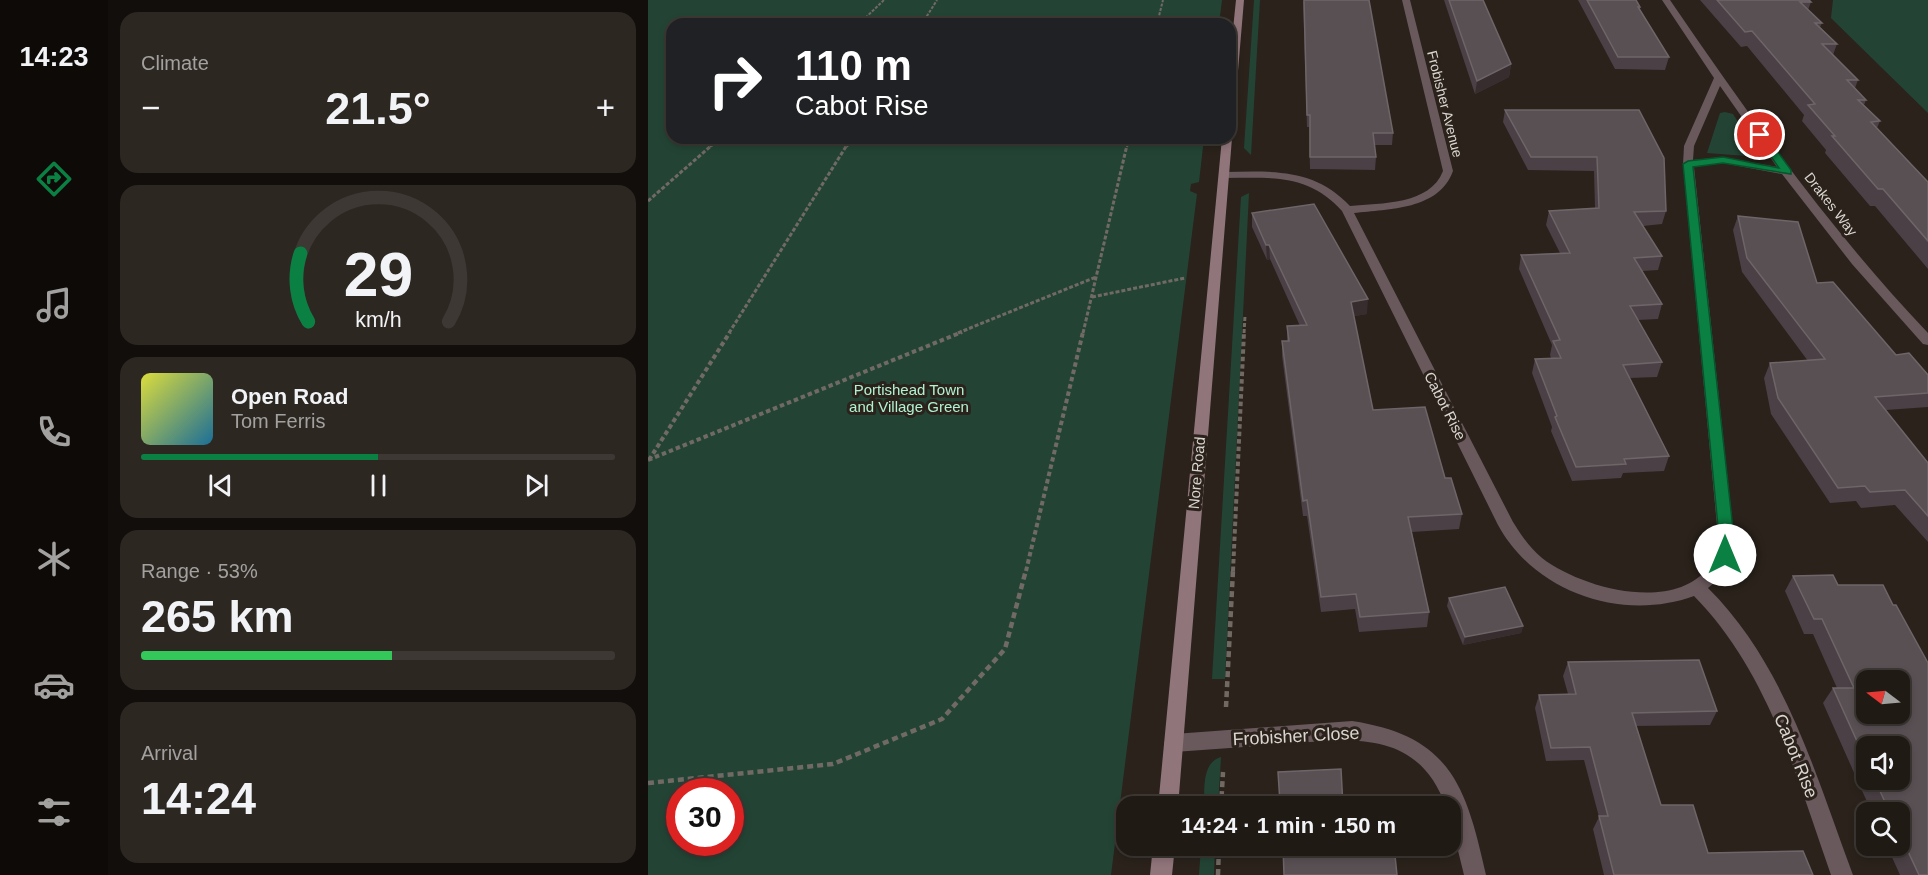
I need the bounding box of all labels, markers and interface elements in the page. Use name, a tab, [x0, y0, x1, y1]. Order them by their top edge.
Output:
text: 14:23	[19, 42, 89, 72]
icon: right	[696, 42, 774, 120]
text: 110 m	[795, 42, 912, 89]
street label: Frobisher Avenue	[1424, 49, 1466, 159]
text: Climate	[141, 52, 209, 74]
text: 21.5°	[325, 83, 431, 134]
text: −	[141, 89, 160, 126]
text: +	[596, 89, 615, 126]
text: Cabot Rise	[795, 91, 929, 121]
pin	[1734, 109, 1785, 160]
icon: arrive	[1743, 118, 1776, 151]
icon: directions	[33, 158, 75, 200]
street label: Drakes Way	[1801, 169, 1861, 239]
text: 29	[343, 240, 413, 309]
icon: music	[33, 284, 75, 326]
text: km/h	[355, 308, 401, 332]
street label: Cabot Rise	[1421, 369, 1470, 443]
park label: Portishead Town and Village Green	[849, 381, 969, 415]
text: Open Road	[231, 384, 348, 409]
text: Tom Ferris	[231, 410, 325, 432]
icon: phone	[33, 411, 75, 453]
street label: Nore Road	[1185, 436, 1208, 510]
icon: previous	[204, 469, 237, 502]
icon: pause	[362, 469, 395, 502]
icon: next	[520, 469, 553, 502]
position arrow	[1693, 523, 1757, 587]
icon: climate	[33, 538, 75, 580]
text: Range · 53%	[141, 560, 258, 582]
text: 265 km	[141, 591, 294, 642]
icon: car	[33, 664, 75, 706]
north arrow	[1856, 670, 1910, 724]
map controls	[1856, 670, 1910, 856]
street label: Cabot Rise	[1770, 711, 1822, 801]
street label: Frobisher Close	[1232, 723, 1360, 749]
button: sound	[1856, 736, 1910, 790]
text: Arrival	[141, 742, 198, 764]
text: 14:24	[141, 773, 256, 824]
speed limit sign: 30	[666, 778, 744, 856]
icon: filters	[33, 791, 75, 833]
button: search	[1856, 802, 1910, 856]
text: 14:24 · 1 min · 150 m	[1181, 813, 1396, 838]

